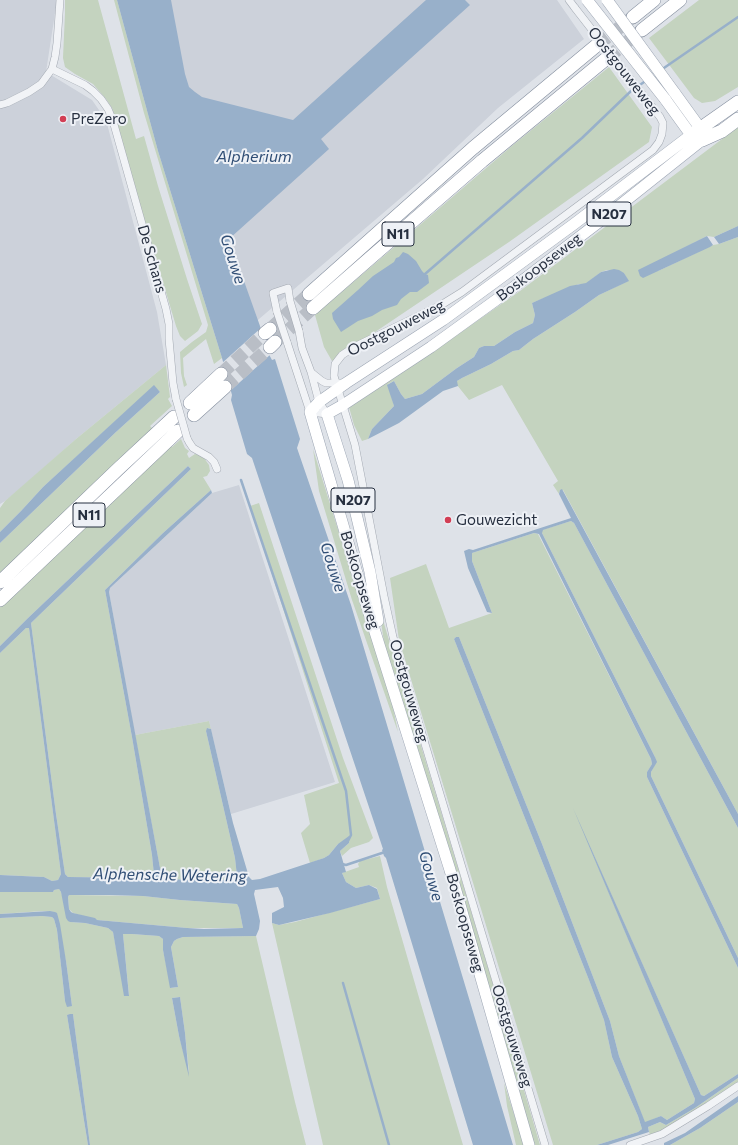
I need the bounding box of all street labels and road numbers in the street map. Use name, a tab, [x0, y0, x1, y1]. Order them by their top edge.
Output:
street label: Oostgouweweg	[584, 23, 664, 119]
road number: N207	[587, 202, 631, 226]
road number: N11	[382, 222, 414, 246]
street label: De Schans	[134, 223, 170, 295]
street label: Boskoopseweg	[493, 229, 585, 305]
street label: Oostgouweweg	[344, 296, 448, 360]
road number: N207	[331, 488, 375, 512]
road number: N11	[73, 503, 105, 527]
street label: Boskoopseweg	[336, 529, 384, 631]
street label: Oostgouweweg	[386, 637, 432, 745]
street label: Boskoopseweg	[442, 871, 488, 975]
street label: Oostgouweweg	[488, 982, 536, 1090]

